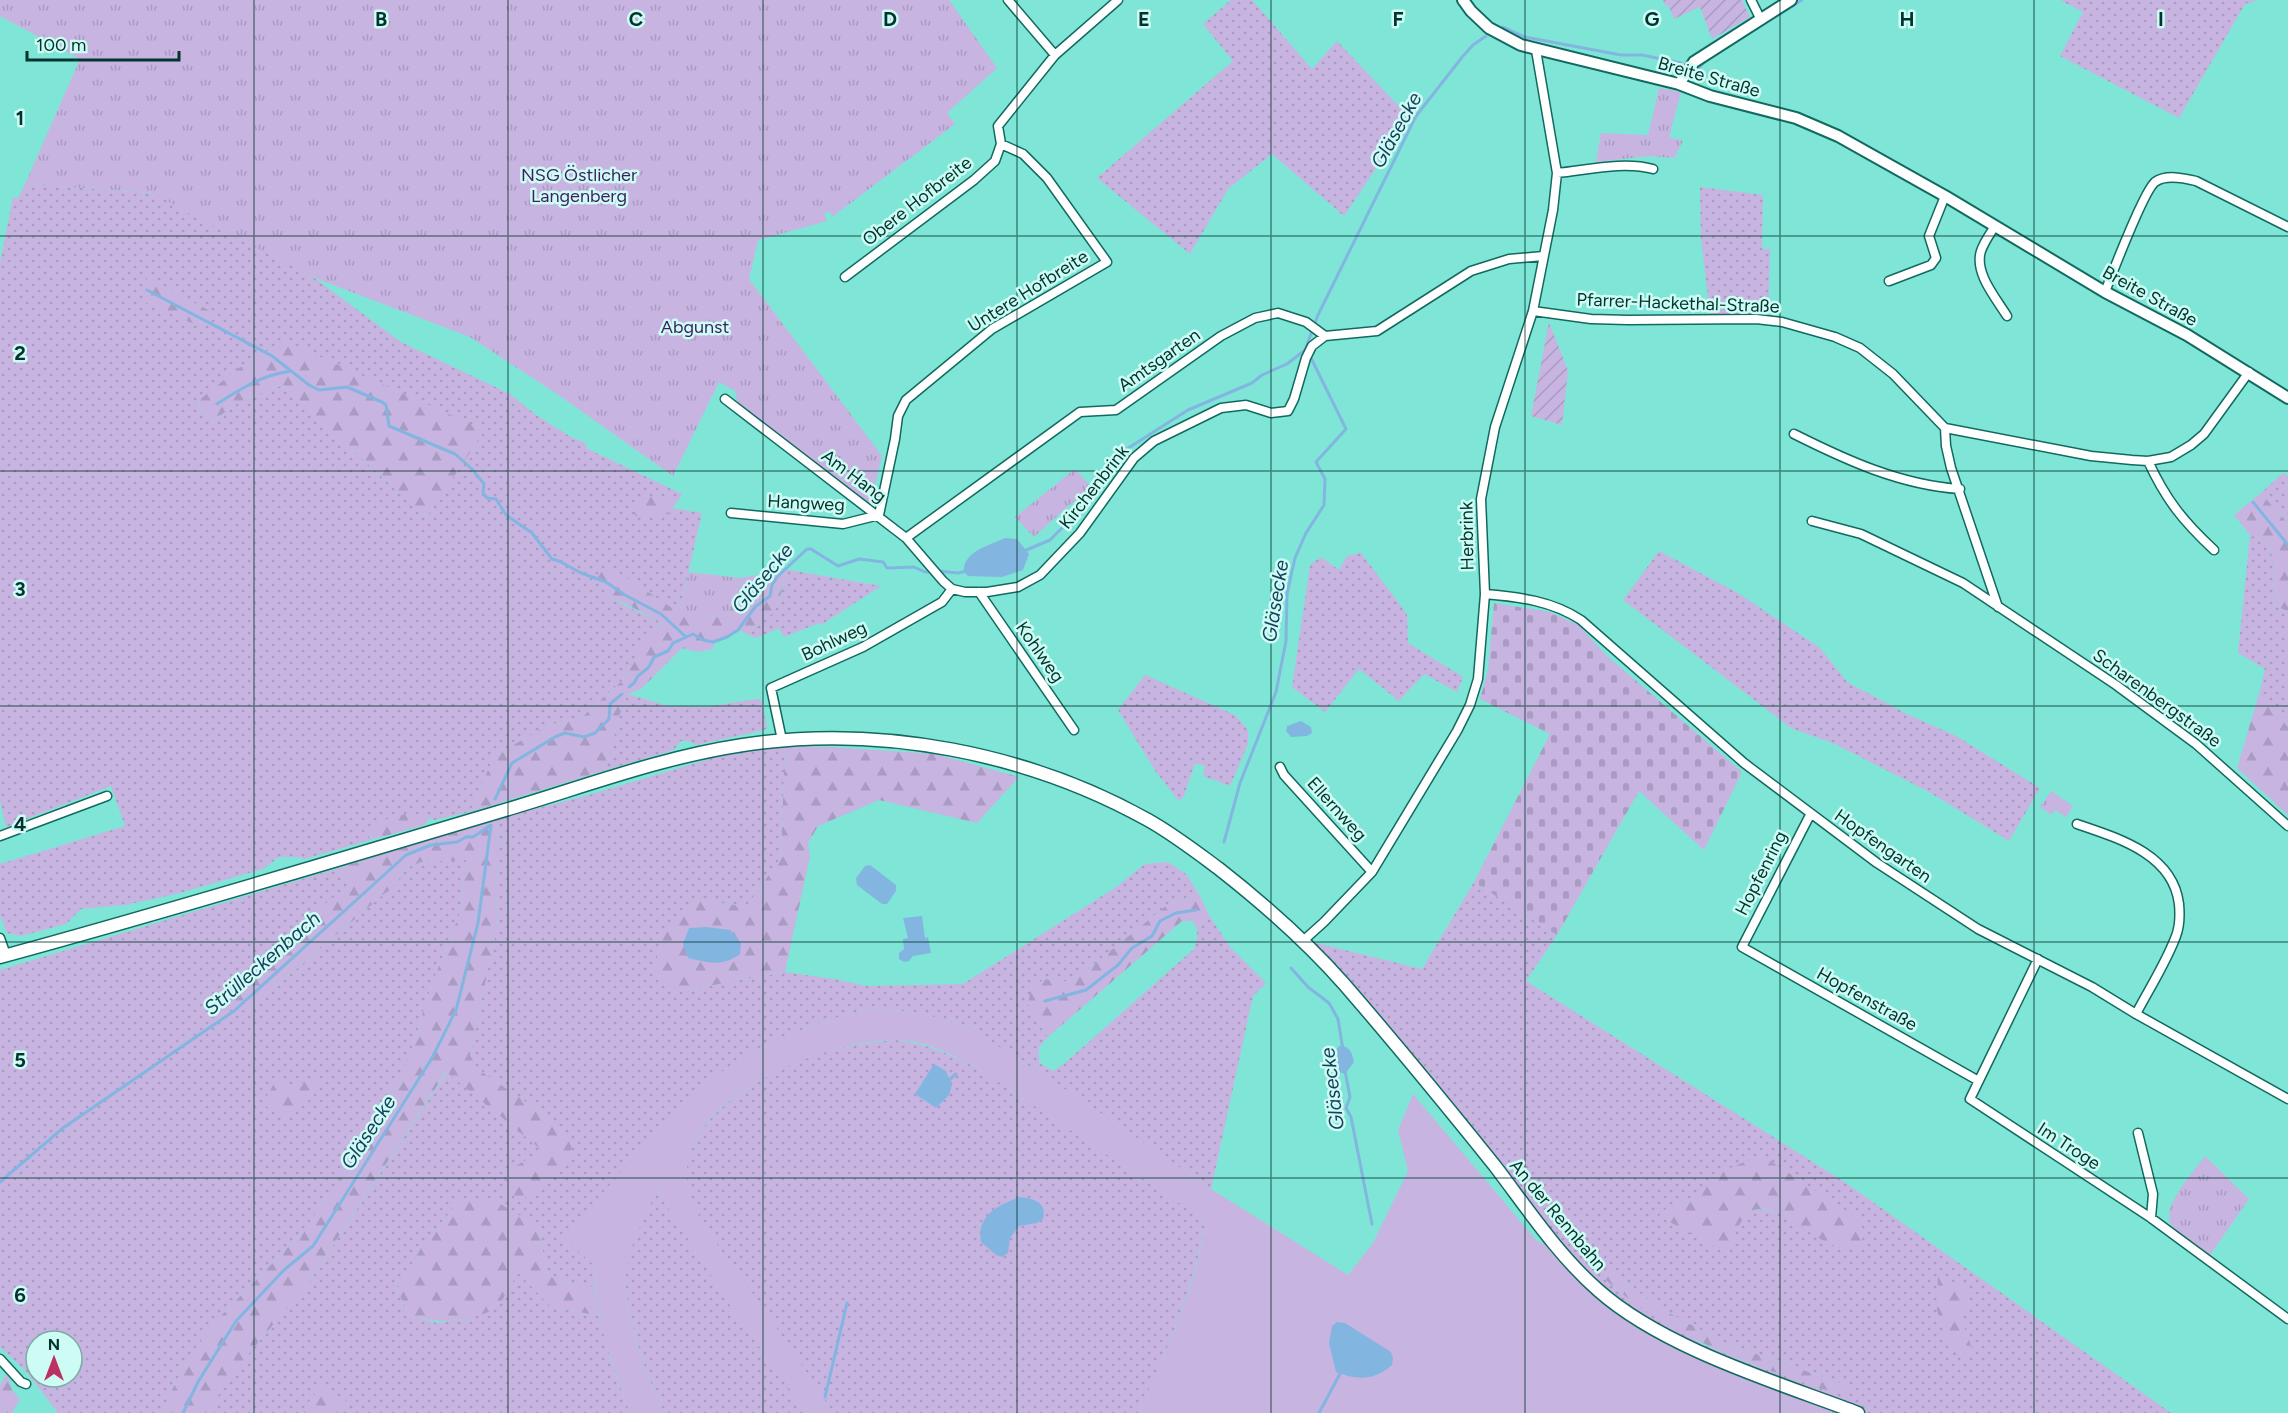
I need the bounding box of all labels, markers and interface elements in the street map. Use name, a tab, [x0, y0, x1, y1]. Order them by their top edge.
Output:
text: B	[375, 7, 387, 31]
text: C	[629, 7, 643, 31]
text: D	[883, 7, 897, 31]
text: E	[1138, 7, 1150, 31]
text: F	[1392, 7, 1404, 31]
text: G	[1645, 7, 1660, 31]
text: H	[1900, 7, 1915, 31]
text: I	[2158, 7, 2164, 31]
scale bar	[27, 24, 178, 62]
text: 100 m	[36, 34, 86, 56]
street label: Breite Straße	[1655, 52, 1763, 102]
water label: Gläsecke	[1365, 88, 1427, 172]
text: 1	[16, 106, 24, 130]
street label: Obere Hofbreite	[858, 151, 976, 250]
park label: NSG Östlicher Langenberg	[521, 164, 637, 207]
street label: Untere Hofbreite	[964, 245, 1092, 337]
street label: Breite Straße	[2099, 261, 2201, 331]
street label: Pfarrer-Hackethal-Straße	[1576, 288, 1780, 318]
park label: Abgunst	[661, 316, 729, 338]
street label: Amtsgarten	[1114, 324, 1204, 396]
text: 2	[14, 341, 26, 365]
street label: Kirchenbrink	[1054, 440, 1134, 533]
street label: Am Hang	[817, 445, 891, 507]
street label: Hangweg	[767, 490, 845, 516]
street label: Herbrink	[1455, 501, 1479, 571]
water label: Gläsecke	[726, 538, 798, 618]
water label: Gläsecke	[1257, 558, 1293, 644]
text: 3	[14, 577, 26, 601]
street label: Bohlweg	[798, 616, 870, 666]
street label: Kohlweg	[1011, 617, 1069, 687]
street label: Scharenbergstraße	[2088, 644, 2226, 752]
street label: Ellernweg	[1302, 772, 1372, 846]
street label: Hopfengarten	[1830, 804, 1936, 888]
text: 4	[14, 812, 27, 836]
street label: Hopfenring	[1730, 827, 1792, 919]
water label: Strülleckenbach	[199, 906, 325, 1020]
street label: Hopfenstraße	[1813, 962, 1921, 1036]
water label: Gläsecke	[1315, 1046, 1349, 1132]
text: 5	[14, 1048, 26, 1072]
water label: Gläsecke	[335, 1091, 401, 1173]
street label: Im Troge	[2033, 1118, 2105, 1175]
street label: An der Rennbahn	[1505, 1155, 1611, 1275]
text: 6	[14, 1283, 26, 1307]
north arrow	[24, 1329, 84, 1389]
text: N	[48, 1335, 60, 1354]

